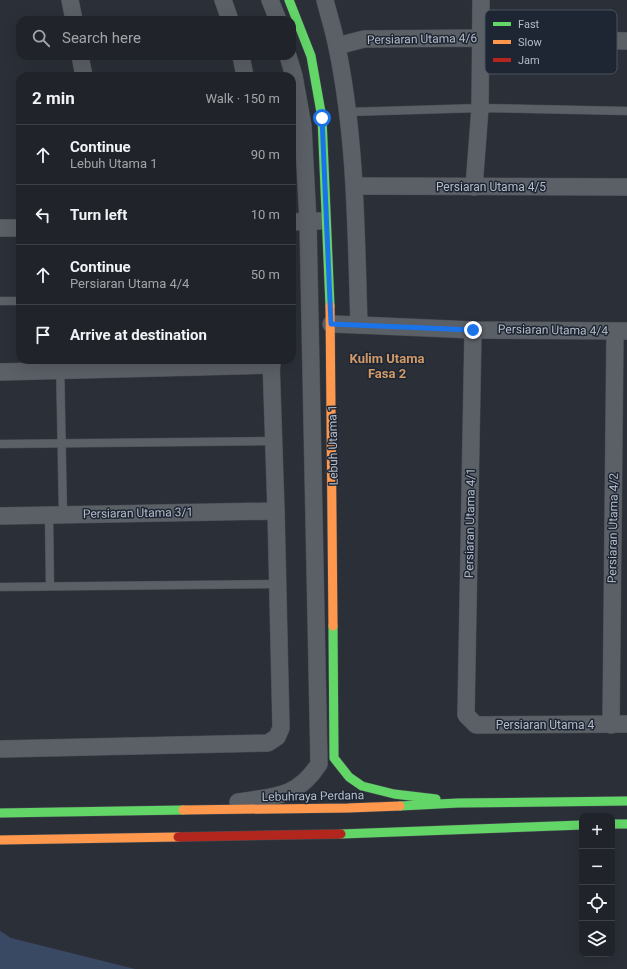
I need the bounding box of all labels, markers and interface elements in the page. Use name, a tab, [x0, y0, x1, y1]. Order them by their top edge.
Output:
legend	[485, 10, 617, 74]
search box	[16, 16, 296, 60]
text: Fast	[518, 18, 540, 31]
icon: search	[30, 27, 52, 49]
text: Search here	[62, 29, 141, 47]
street label: Persiaran Utama 4/6	[367, 31, 477, 47]
text: Slow	[518, 36, 542, 49]
text: Jam	[518, 54, 540, 67]
text: 2 min	[32, 88, 75, 108]
text: Walk · 150 m	[205, 91, 280, 106]
route start	[313, 109, 331, 127]
text: Continue	[70, 138, 131, 156]
icon: ahead	[32, 144, 54, 166]
text: 90 m	[251, 147, 280, 162]
text: Lebuh Utama 1	[70, 156, 158, 171]
street label: Persiaran Utama 4/5	[436, 180, 546, 194]
icon: left	[32, 204, 54, 226]
text: Turn left	[70, 206, 127, 224]
text: 10 m	[251, 207, 280, 222]
text: Continue	[70, 258, 131, 276]
icon: ahead	[32, 264, 54, 286]
text: 50 m	[251, 267, 280, 282]
text: Persiaran Utama 4/4	[70, 276, 189, 291]
route end	[464, 321, 482, 339]
street label: Persiaran Utama 4/4	[498, 322, 608, 338]
icon: arrive	[32, 324, 54, 346]
text: Arrive at destination	[70, 326, 207, 344]
district label: Kulim Utama Fasa 2	[350, 351, 424, 381]
street label: Lebuh Utama 1	[325, 404, 341, 486]
street label: Persiaran Utama 4/1	[462, 468, 478, 578]
street label: Persiaran Utama 4/2	[605, 473, 621, 583]
street label: Persiaran Utama 3/1	[83, 505, 193, 521]
street label: Persiaran Utama 4	[496, 718, 595, 732]
street label: Lebuhraya Perdana	[262, 788, 364, 804]
map controls	[579, 813, 615, 957]
button: +	[579, 813, 615, 849]
button: −	[579, 849, 615, 885]
button: locate	[579, 885, 615, 921]
button: layers	[579, 921, 615, 957]

